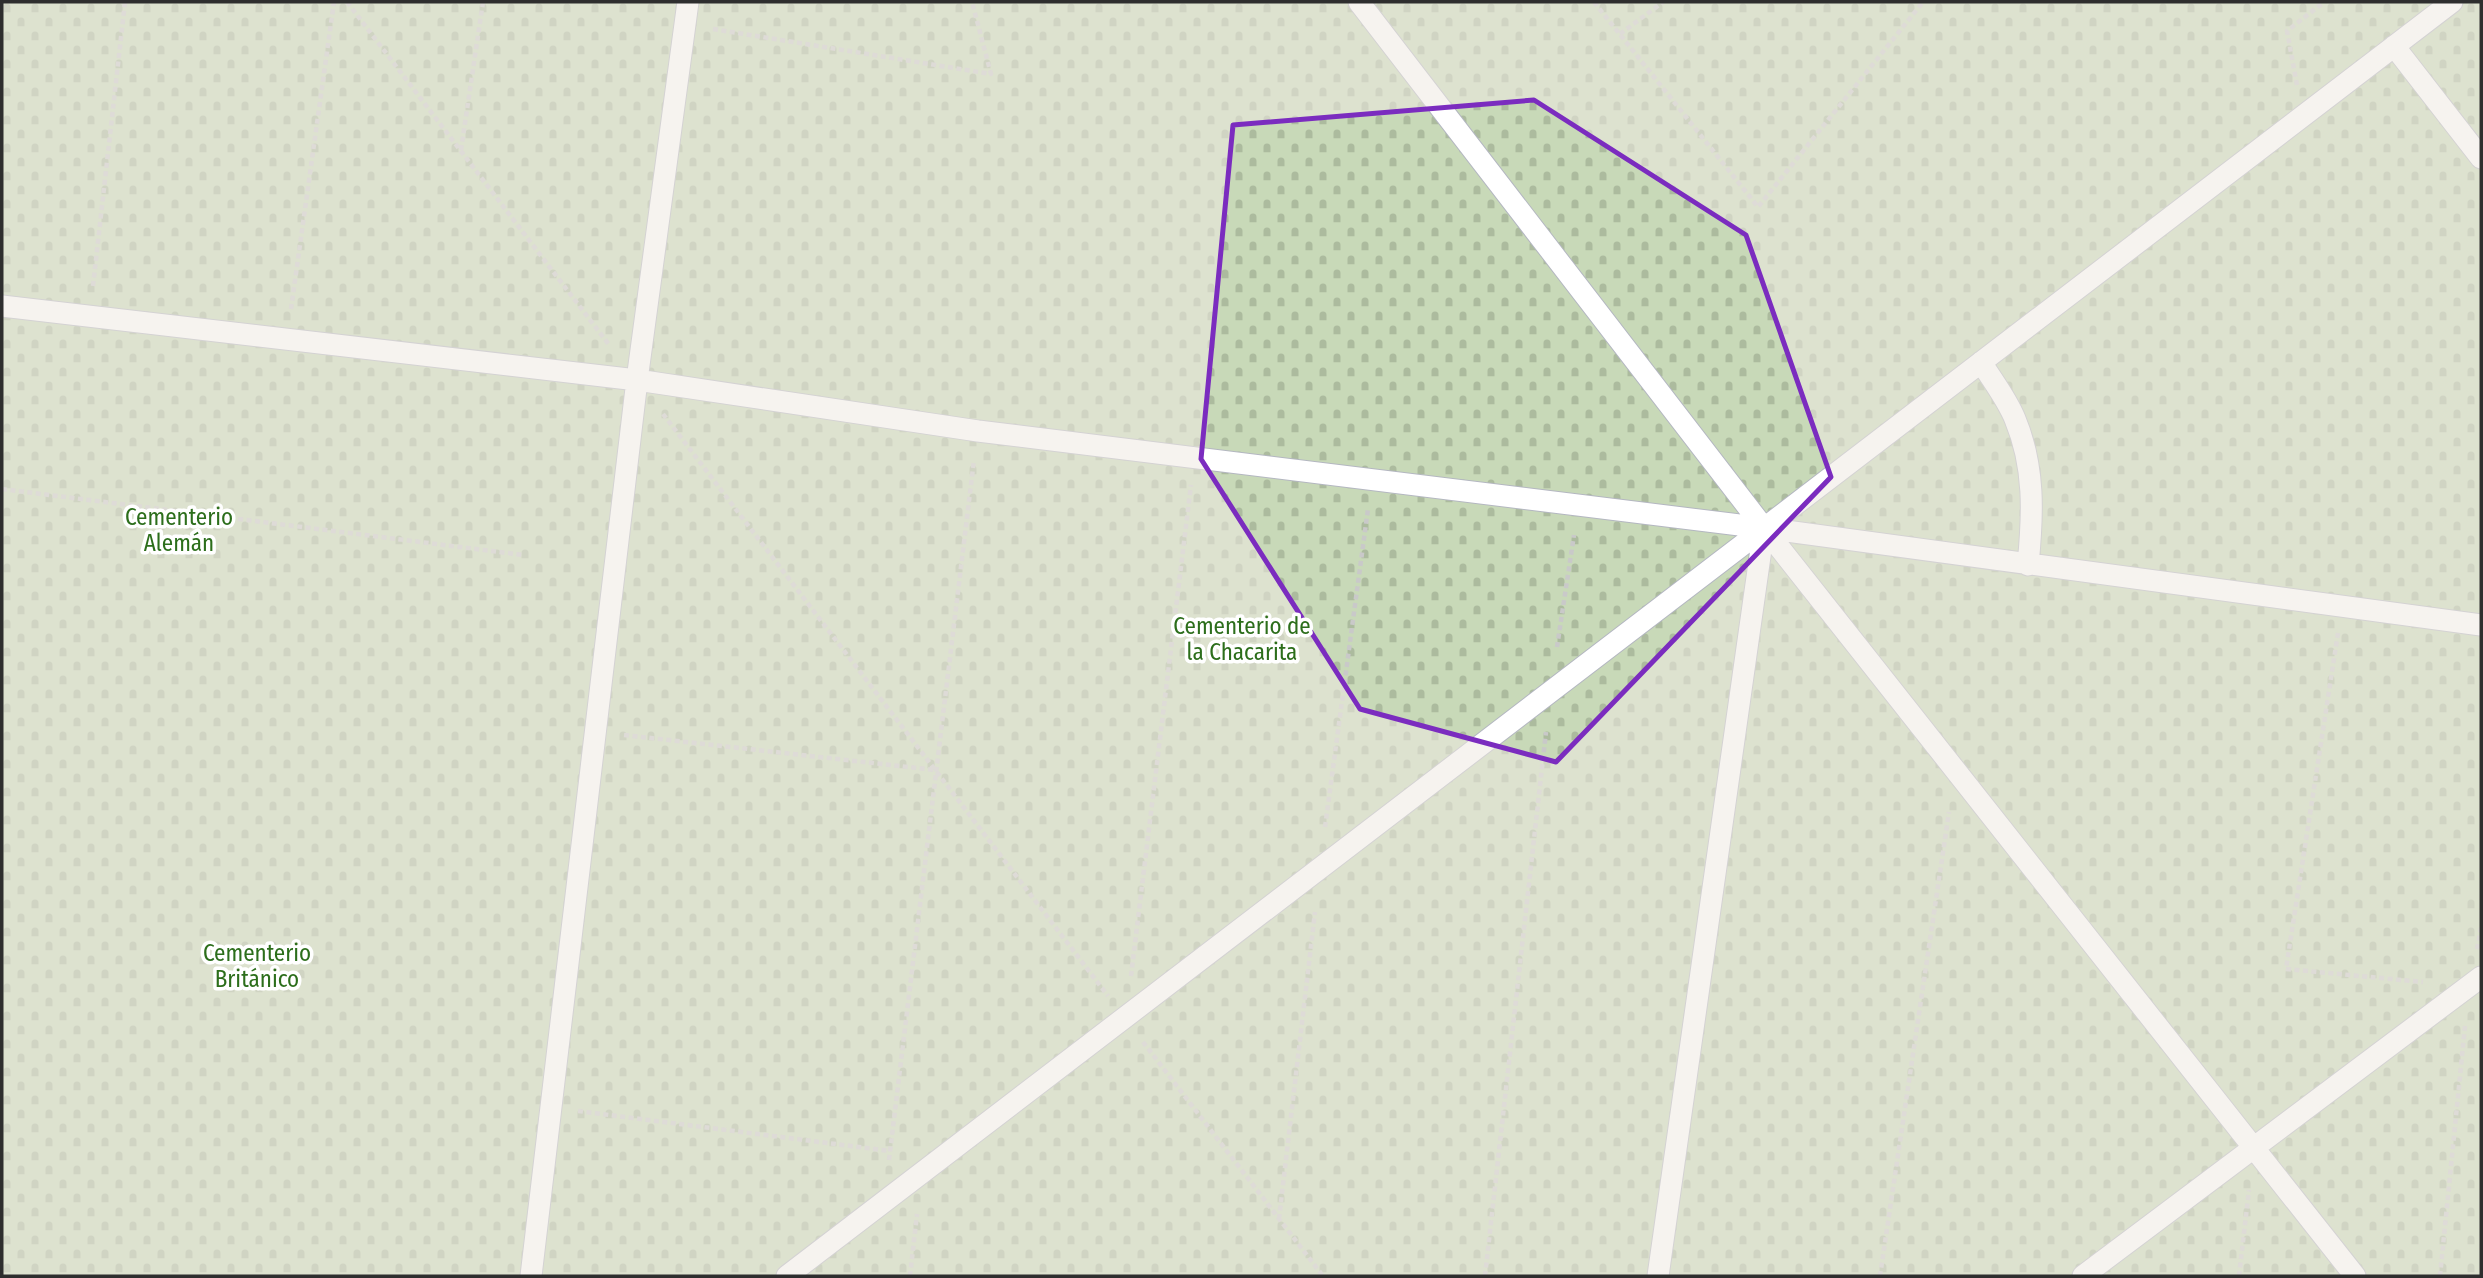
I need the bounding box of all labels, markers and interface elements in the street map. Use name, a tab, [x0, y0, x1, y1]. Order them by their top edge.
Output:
park label: Cementerio Alemán	[125, 503, 233, 557]
park label: Cementerio de la Chacarita	[1173, 612, 1311, 666]
park label: Cementerio Británico	[203, 939, 311, 993]

